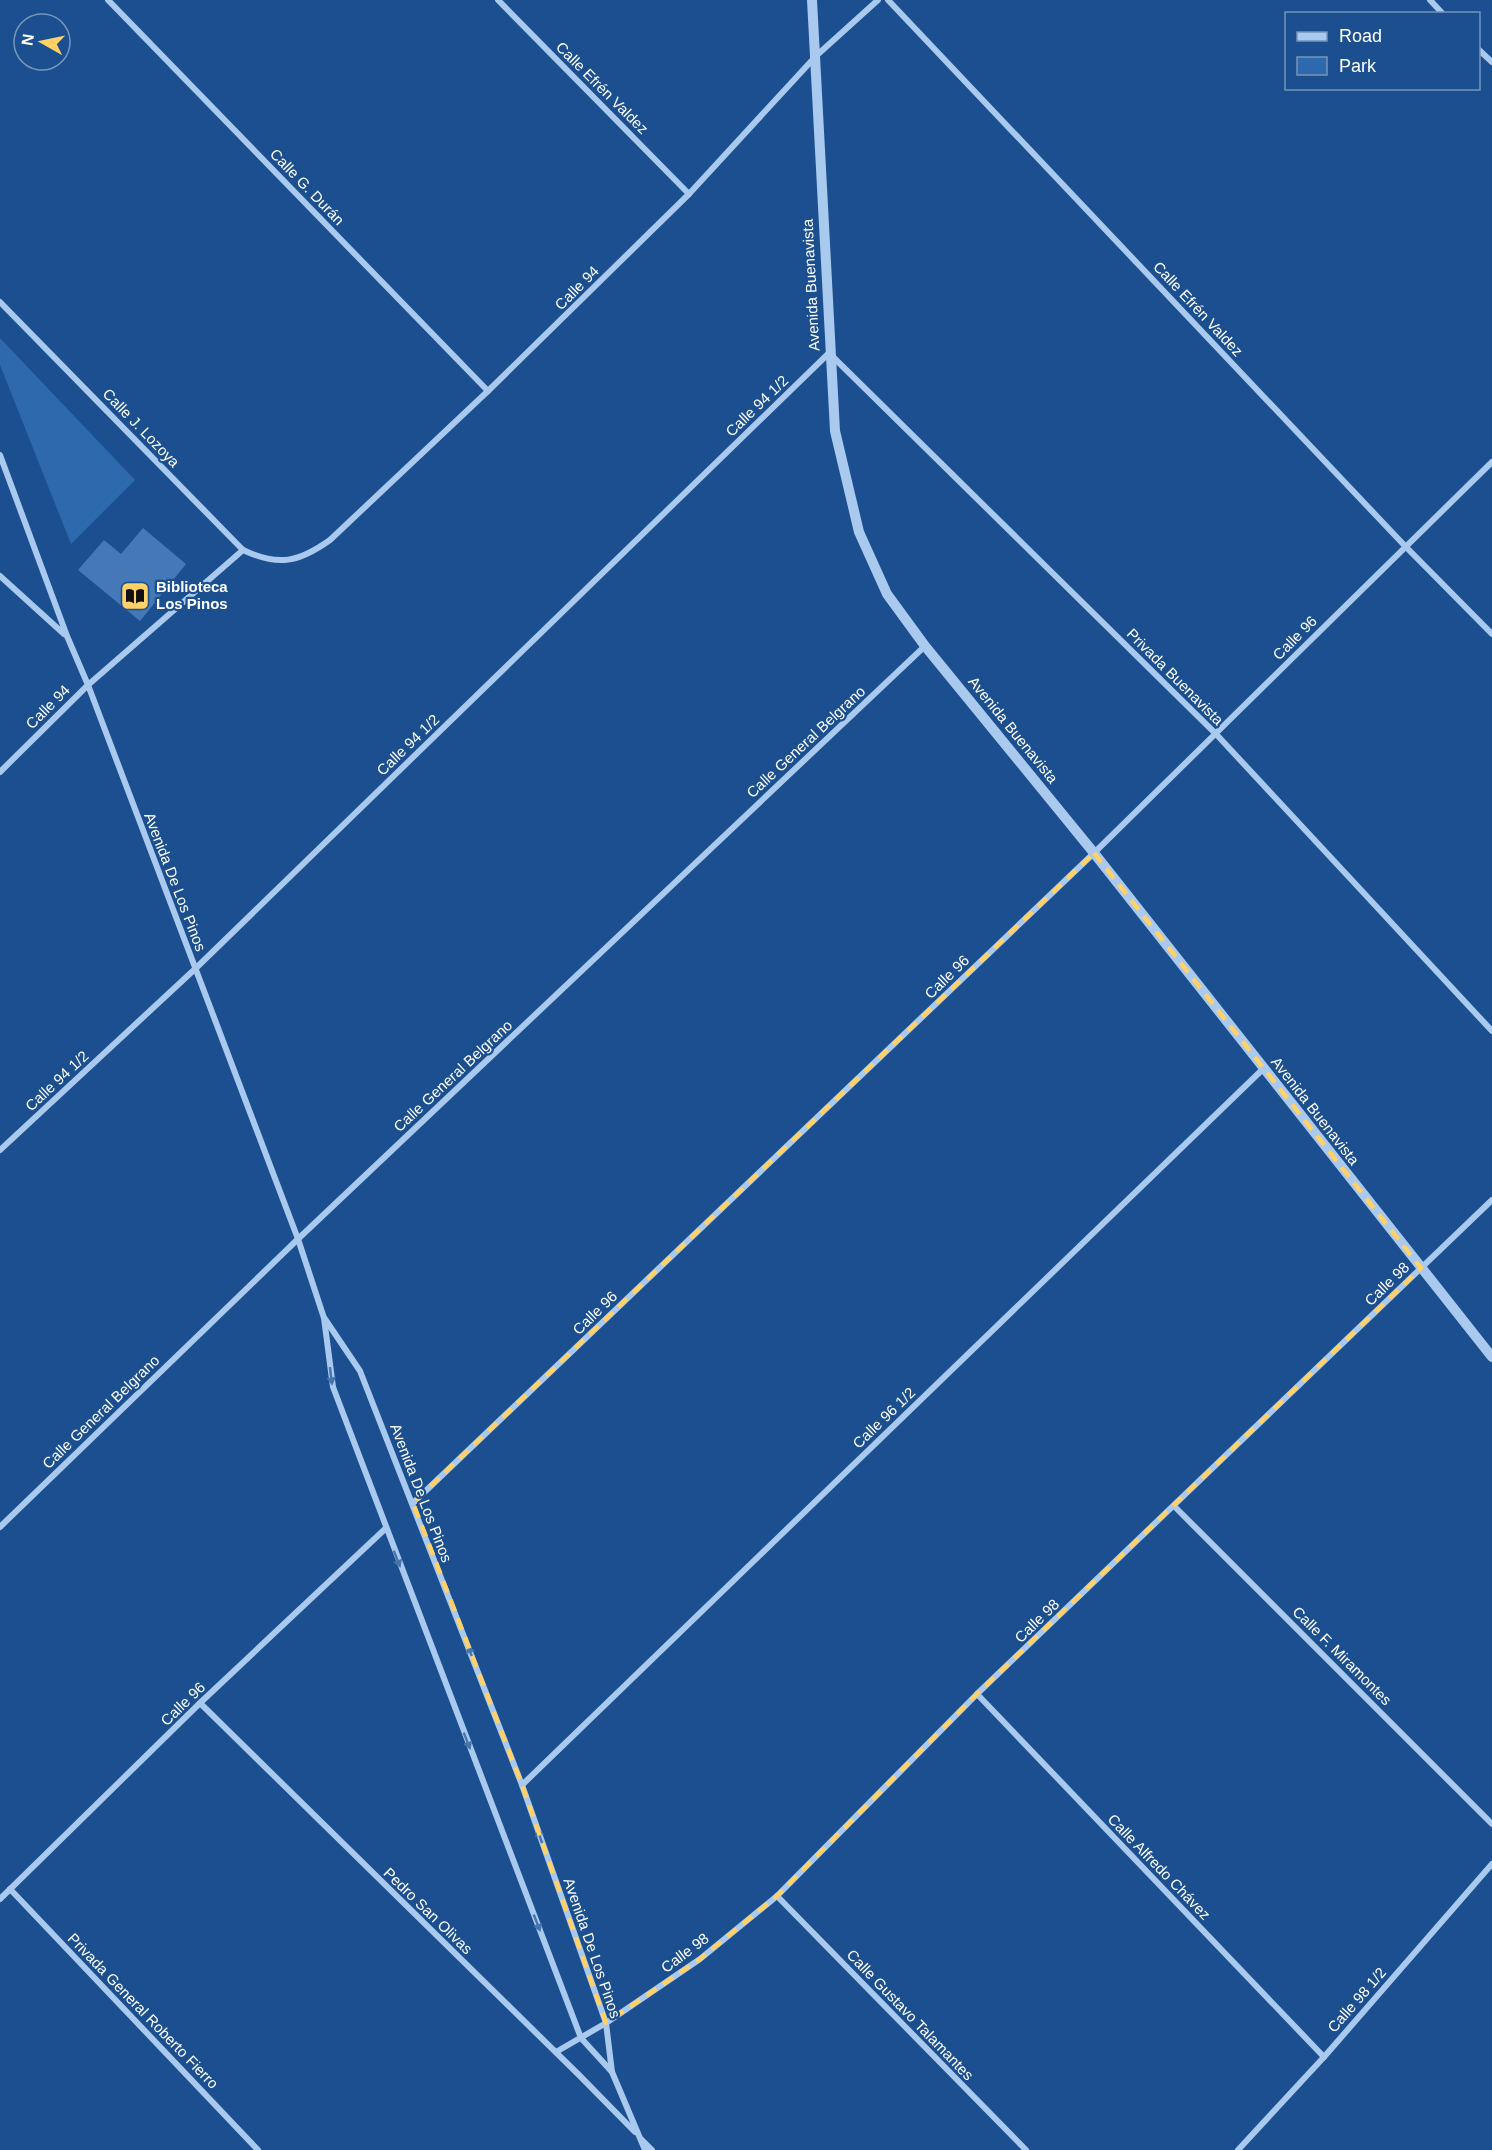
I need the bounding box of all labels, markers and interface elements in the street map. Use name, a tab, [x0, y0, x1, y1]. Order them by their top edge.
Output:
north arrow	[12, 12, 72, 72]
legend	[1285, 12, 1480, 90]
text: Road	[1339, 26, 1382, 46]
text: N	[18, 33, 37, 47]
street label: Calle Efrén Valdez	[553, 38, 652, 137]
text: Park	[1339, 56, 1377, 76]
street label: Calle G. Durán	[267, 145, 348, 228]
street label: Avenida Buenavista	[799, 218, 822, 352]
street label: Calle Efrén Valdez	[1150, 258, 1247, 359]
street label: Calle 94	[551, 262, 602, 313]
street label: Calle 94 1/2	[722, 372, 791, 440]
street label: Calle J. Lozoya	[100, 385, 184, 471]
place label: Biblioteca Los Pinos	[156, 578, 228, 612]
library icon: Biblioteca Los Pinos	[119, 580, 151, 612]
street label: Calle 96	[1269, 612, 1320, 663]
street label: Privada Buenavista	[1124, 625, 1228, 729]
street label: Avenida Buenavista	[965, 673, 1062, 787]
street label: Calle 94	[22, 681, 73, 732]
street label: Calle General Belgrano	[743, 682, 868, 801]
street label: Calle 94 1/2	[373, 711, 442, 779]
street label: Avenida De Los Pinos	[141, 810, 210, 954]
street label: Calle 96	[921, 951, 972, 1002]
street label: Calle General Belgrano	[390, 1016, 515, 1135]
street label: Calle 94 1/2	[22, 1047, 92, 1114]
street label: Avenida Buenavista	[1268, 1053, 1363, 1169]
street label: Calle 98	[1361, 1258, 1412, 1309]
street label: Calle 96	[569, 1287, 620, 1338]
street label: Calle General Belgrano	[39, 1351, 163, 1472]
one-way arrow	[326, 1367, 336, 1386]
street label: Calle 96 1/2	[849, 1384, 918, 1452]
street label: Avenida De Los Pinos	[387, 1421, 456, 1565]
one-way arrow	[392, 1551, 402, 1569]
street label: Calle 98	[1011, 1595, 1062, 1646]
street label: Calle F. Miramontes	[1289, 1603, 1395, 1709]
one-way arrow	[466, 1645, 476, 1663]
street label: Calle 96	[157, 1678, 208, 1729]
one-way arrow	[463, 1732, 472, 1750]
street label: Calle Alfredo Chávez	[1105, 1810, 1214, 1923]
one-way arrow	[535, 1828, 545, 1846]
street label: Pedro San Olivas	[380, 1864, 476, 1957]
street label: Avenida De Los Pinos	[560, 1875, 624, 2020]
one-way arrow	[533, 1914, 542, 1932]
street label: Privada General Roberto Fierro	[65, 1929, 222, 2092]
street label: Calle 98	[658, 1929, 712, 1976]
street label: Calle Gustavo Talamantes	[844, 1946, 977, 2083]
street label: Calle 98 1/2	[1324, 1964, 1389, 2035]

